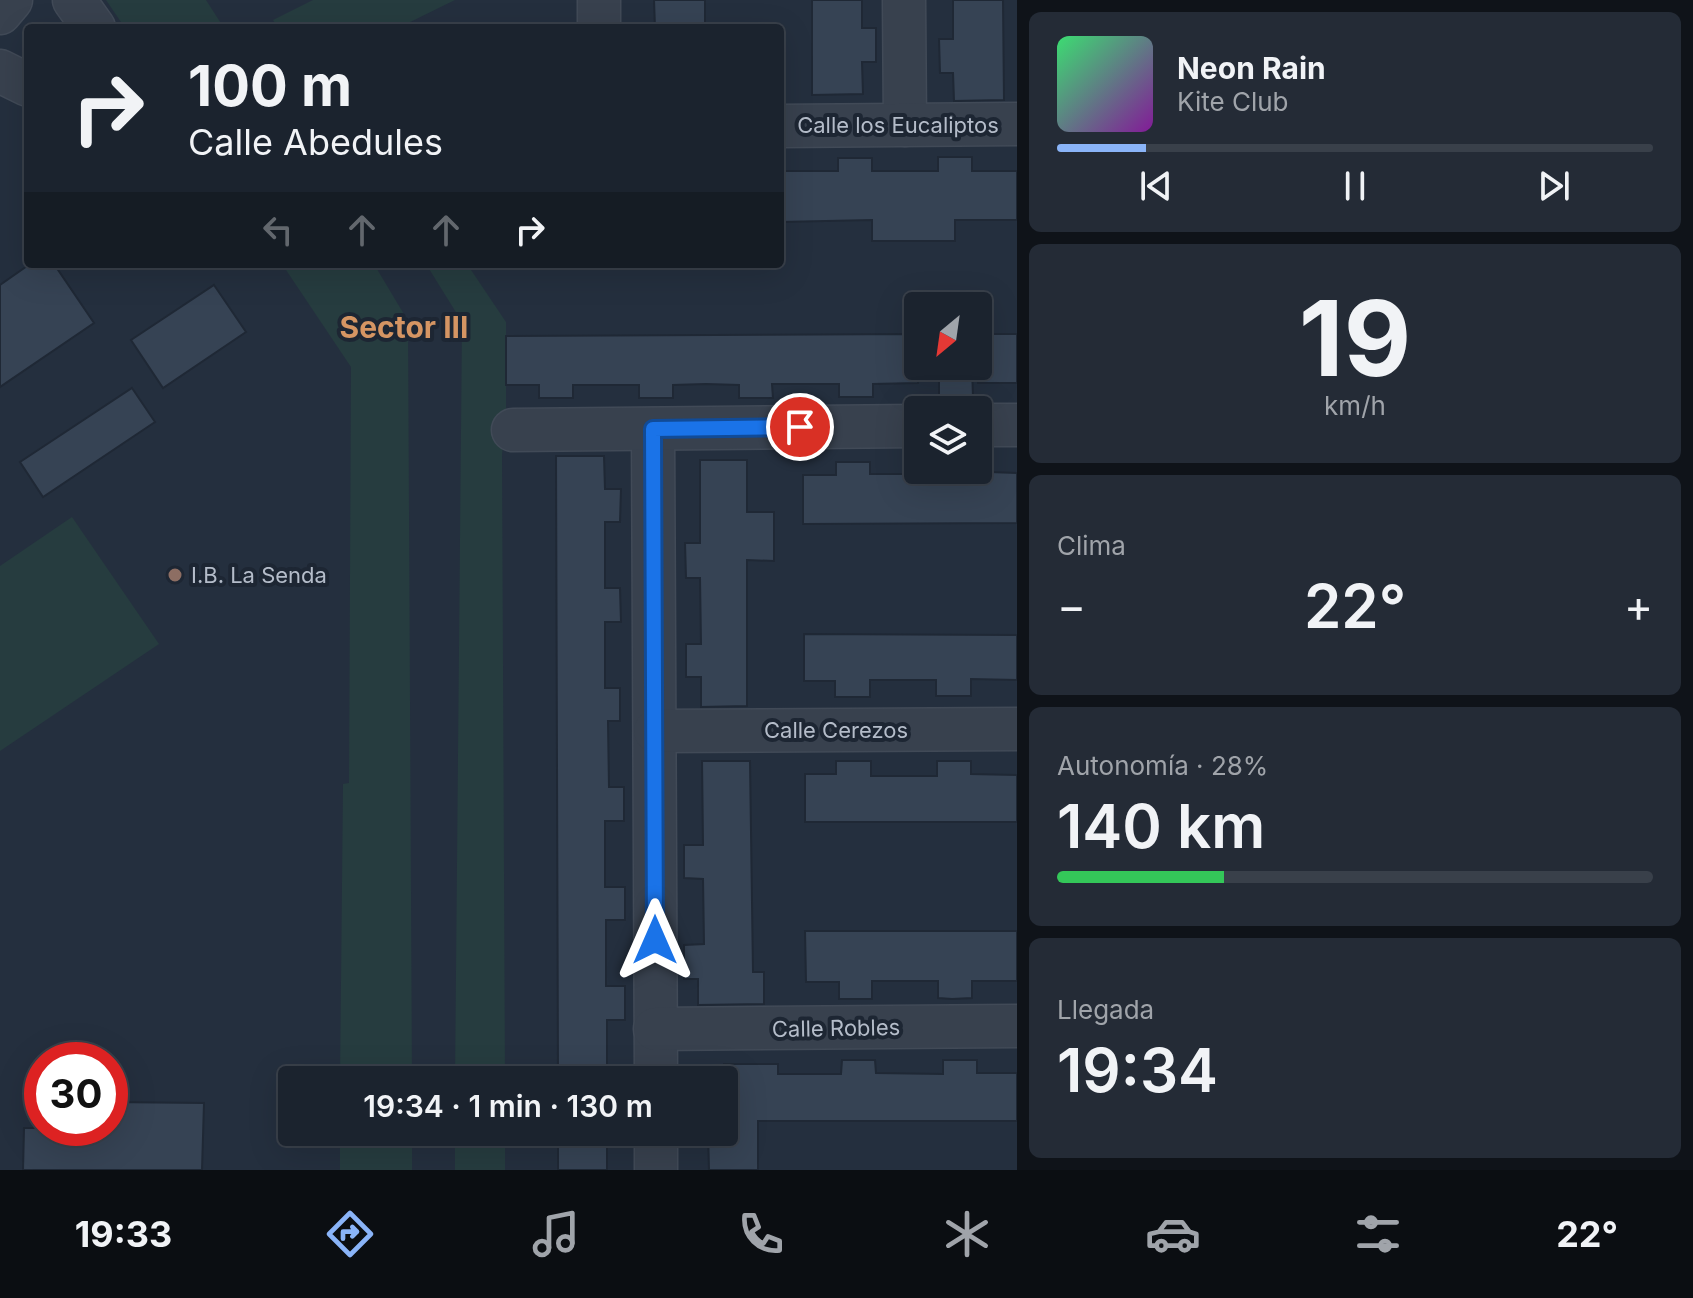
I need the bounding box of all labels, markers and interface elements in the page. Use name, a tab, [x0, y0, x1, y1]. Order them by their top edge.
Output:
text: Neon Rain	[1177, 50, 1326, 86]
text: 100 m	[188, 52, 352, 120]
icon: right	[56, 56, 160, 160]
text: Kite Club	[1177, 86, 1288, 117]
street label: Calle los Eucaliptos	[797, 112, 999, 138]
text: Calle Abedules	[188, 120, 443, 164]
icon: previous	[1134, 164, 1178, 208]
icon: pause	[1333, 164, 1377, 208]
icon: next	[1532, 164, 1576, 208]
icon: left	[256, 208, 300, 252]
icon: ahead	[340, 208, 384, 252]
icon: ahead	[424, 208, 468, 252]
icon: right	[508, 208, 552, 252]
text: 19	[1299, 275, 1411, 401]
north arrow	[904, 292, 992, 380]
map controls	[904, 292, 992, 484]
district label: Sector III	[340, 309, 468, 345]
text: km/h	[1324, 390, 1386, 421]
pin	[766, 393, 834, 461]
button: layers	[904, 396, 992, 484]
icon: arrive	[778, 405, 822, 449]
text: Clima	[1057, 530, 1126, 561]
place label: I.B. La Senda	[191, 562, 327, 588]
marker: I.B. La Senda	[166, 566, 184, 584]
text: 22°	[1304, 570, 1406, 642]
text: −	[1057, 579, 1086, 633]
text: +	[1624, 579, 1653, 633]
street label: Calle Cerezos	[764, 717, 908, 743]
text: Autonomía · 28%	[1057, 750, 1268, 781]
text: 140 km	[1057, 790, 1265, 862]
position arrow	[613, 898, 697, 982]
text: Llegada	[1057, 994, 1154, 1025]
street label: Calle Robles	[772, 1014, 900, 1042]
text: 19:34	[1057, 1034, 1218, 1106]
speed limit sign: 30	[24, 1042, 128, 1146]
text: 19:34 · 1 min · 130 m	[363, 1088, 653, 1124]
icon: directions	[322, 1206, 378, 1262]
icon: music	[528, 1206, 584, 1262]
icon: phone	[733, 1206, 789, 1262]
icon: climate	[939, 1206, 995, 1262]
icon: car	[1145, 1206, 1201, 1262]
icon: filters	[1350, 1206, 1406, 1262]
text: 19:33	[75, 1212, 172, 1256]
text: 22°	[1556, 1212, 1618, 1256]

